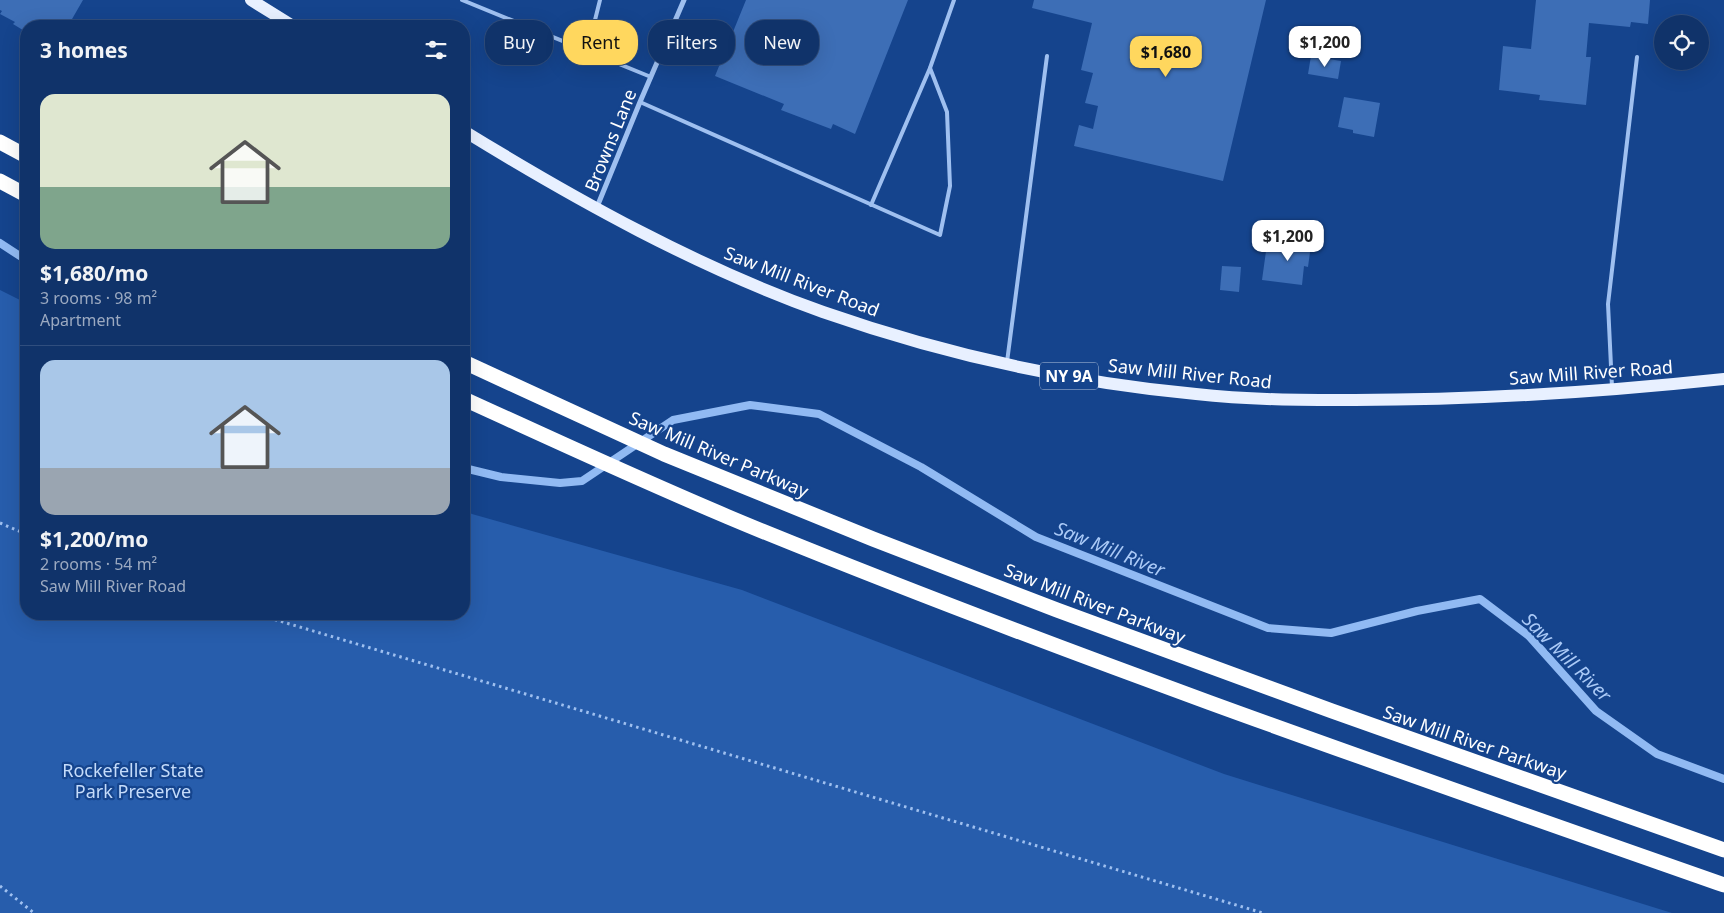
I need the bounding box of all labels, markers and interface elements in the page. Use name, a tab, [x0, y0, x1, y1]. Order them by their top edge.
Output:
map controls	[1654, 15, 1709, 70]
button: locate	[1654, 15, 1709, 70]
chip: Buy	[485, 20, 553, 65]
chip: Rent	[563, 20, 638, 65]
chip: Filters	[648, 20, 735, 65]
chip: New	[745, 20, 819, 65]
pin: $1,200	[1284, 26, 1366, 68]
text: $1,200	[1300, 31, 1350, 53]
text: 3 homes	[40, 36, 128, 64]
icon: filters	[422, 36, 450, 64]
pin: $1,680	[1125, 36, 1207, 78]
text: $1,680	[1141, 41, 1191, 63]
street label: Browns Lane	[579, 85, 641, 195]
icon: home	[200, 127, 290, 217]
pin: $1,200	[1247, 220, 1329, 262]
text: $1,200	[1263, 225, 1313, 247]
street label: Saw Mill River Road	[721, 240, 883, 322]
text: $1,680/mo	[40, 259, 148, 287]
text: 3 rooms · 98 m²	[40, 287, 157, 309]
text: Apartment	[40, 309, 121, 331]
street label: Saw Mill River Road	[1107, 352, 1273, 394]
street label: Saw Mill River Road	[1508, 354, 1674, 390]
road number: NY 9A	[1040, 362, 1098, 390]
icon: home	[200, 392, 290, 482]
street label: Saw Mill River Parkway	[626, 405, 813, 503]
water label: Saw Mill River	[1051, 515, 1170, 583]
text: $1,200/mo	[40, 525, 148, 553]
text: 2 rooms · 54 m²	[40, 553, 157, 575]
street label: Saw Mill River Parkway	[1001, 557, 1190, 649]
text: Saw Mill River Road	[40, 575, 186, 597]
water label: Saw Mill River	[1517, 607, 1618, 708]
street label: Saw Mill River Parkway	[1380, 699, 1571, 785]
park label: Rockefeller State Park Preserve	[62, 758, 204, 803]

